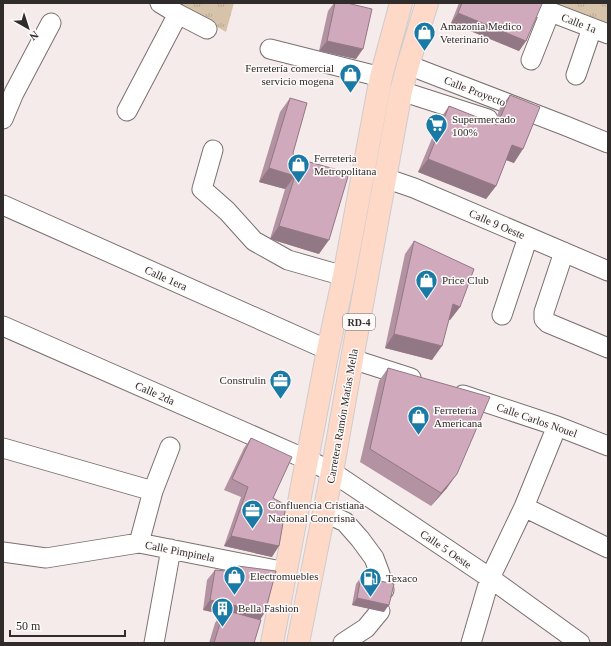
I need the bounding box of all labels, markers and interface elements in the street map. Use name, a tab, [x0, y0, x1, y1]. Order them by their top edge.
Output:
north arrow	[8, 8, 48, 48]
street label: Calle 1a	[560, 11, 598, 35]
shop icon: Amazonia Medico Veterinario	[412, 19, 438, 52]
place label: Amazonia Medico Veterinario	[440, 20, 522, 45]
text: N	[27, 29, 41, 43]
shop icon: Ferretería comercial servicio mogena	[337, 61, 363, 94]
place label: Ferretería comercial servicio mogena	[245, 62, 334, 87]
street label: Calle Proyecto	[442, 74, 508, 108]
supermarket icon: Supermercado 100%	[423, 112, 449, 145]
place label: Supermercado 100%	[452, 113, 516, 138]
shop icon: Ferreteria Metropolitana	[286, 151, 312, 184]
place label: Ferreteria Metropolitana	[314, 152, 376, 177]
street label: Calle 9 Oeste	[467, 207, 527, 241]
street label: Calle 1era	[143, 263, 189, 293]
shop icon: Price Club	[414, 267, 440, 300]
place label: Price Club	[442, 274, 489, 286]
road number: RD-4	[343, 314, 375, 330]
street label: Carretera Ramón Matías Mella	[324, 348, 360, 484]
office icon: Construlin	[268, 367, 294, 400]
place label: Construlin	[220, 374, 266, 386]
street label: Calle 2da	[133, 379, 177, 407]
street label: Calle Carlos Nouel	[495, 401, 579, 439]
shop icon: Ferretería Americana	[405, 403, 431, 436]
place label: Ferretería Americana	[434, 404, 482, 429]
office icon: Confluencia Cristiana Nacional Concrisna	[240, 498, 266, 531]
place label: Confluencia Cristiana Nacional Concrisna	[268, 499, 364, 524]
street label: Calle 5 Oeste	[418, 527, 474, 571]
street label: Calle Pimpinela	[144, 538, 216, 564]
shop icon: Electromuebles	[222, 563, 248, 596]
fuel station icon: Texaco	[357, 565, 383, 598]
place label: Electromuebles	[250, 570, 318, 582]
place label: Texaco	[386, 572, 418, 584]
building icon: Bella Fashion	[210, 595, 236, 628]
place label: Bella Fashion	[238, 602, 299, 614]
scale bar	[10, 612, 125, 638]
text: 50 m	[16, 619, 41, 633]

